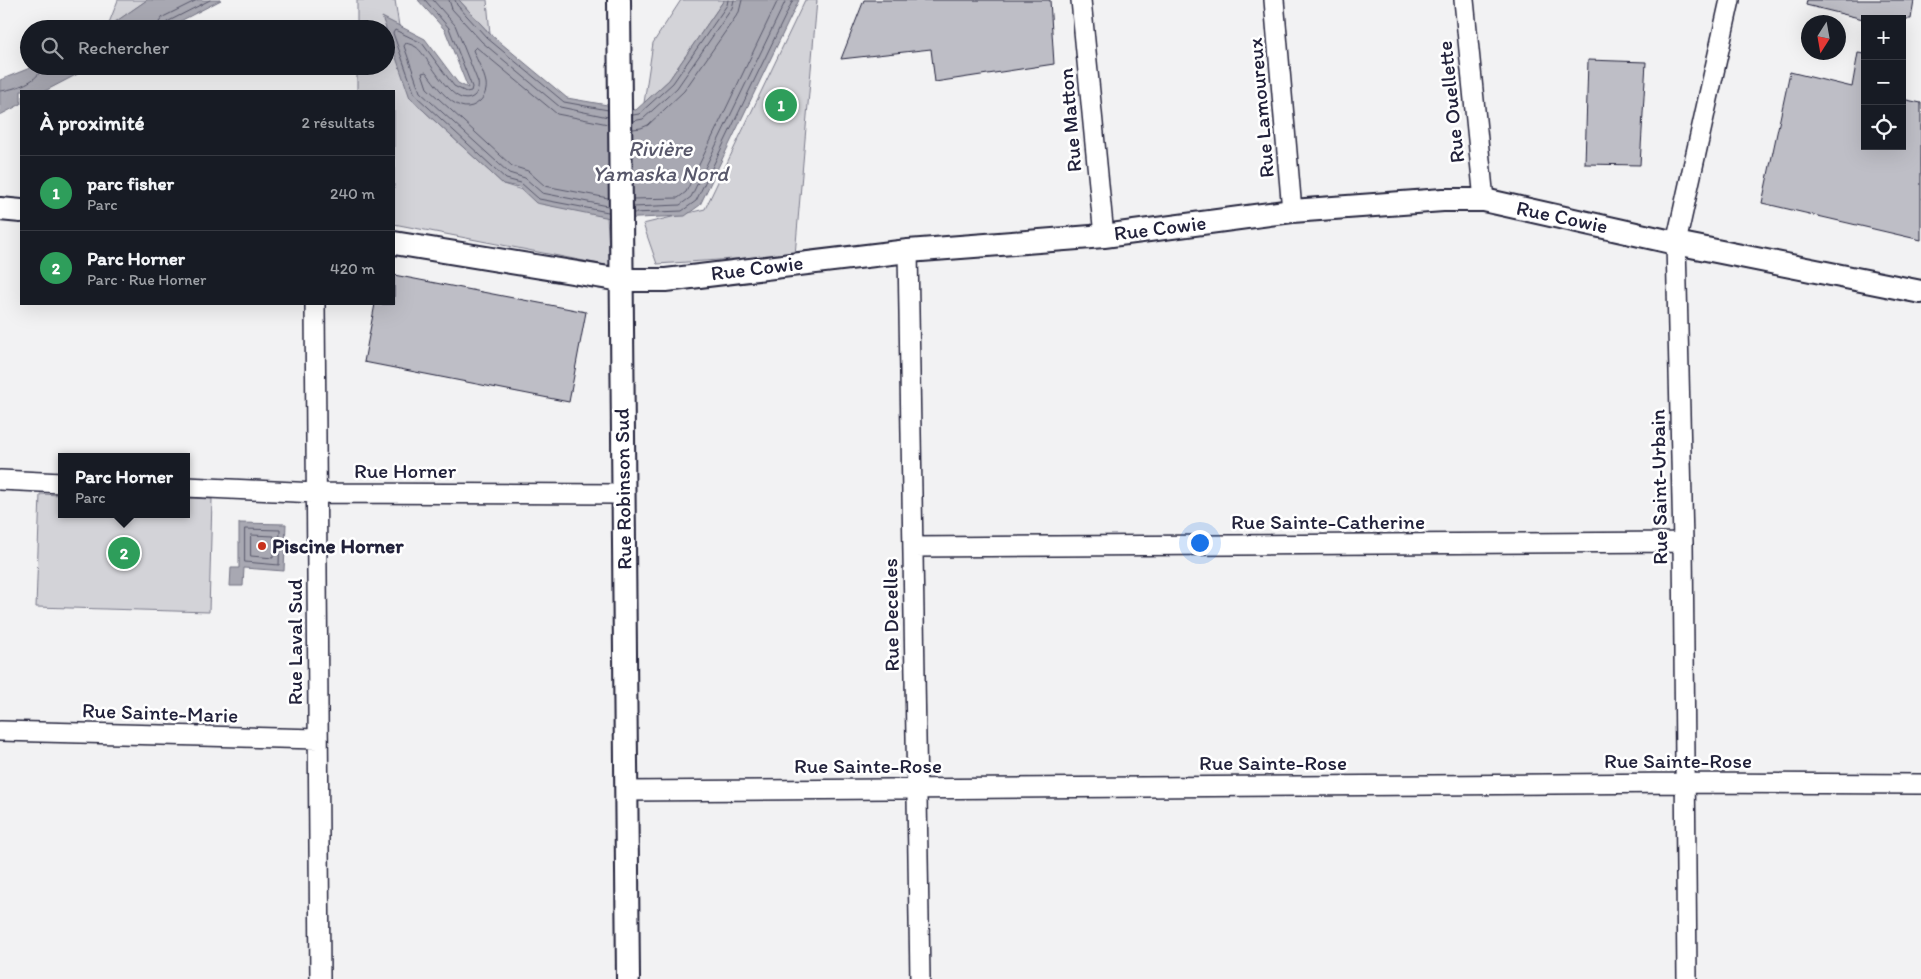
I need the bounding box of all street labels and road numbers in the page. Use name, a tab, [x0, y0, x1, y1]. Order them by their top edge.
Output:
street label: Rue Lamoureux	[1242, 36, 1279, 179]
street label: Rue Ouellette	[1432, 40, 1469, 164]
street label: Rue Matton	[1052, 67, 1087, 173]
street label: Rue Cowie	[1514, 195, 1610, 238]
street label: Rue Cowie	[1112, 209, 1208, 246]
street label: Rue Cowie	[709, 249, 805, 286]
street label: Rue Robinson Sud	[609, 408, 636, 570]
street label: Rue Saint-Urbain	[1645, 409, 1672, 565]
street label: Rue Horner	[354, 458, 457, 483]
street label: Rue Sainte-Catherine	[1231, 509, 1425, 534]
street label: Rue Decelles	[877, 558, 904, 672]
street label: Rue Laval Sud	[282, 578, 307, 705]
street label: Rue Sainte-Marie	[81, 697, 239, 728]
street label: Rue Sainte-Rose	[1604, 748, 1752, 773]
street label: Rue Sainte-Rose	[1199, 750, 1347, 775]
street label: Rue Sainte-Rose	[794, 753, 942, 778]

